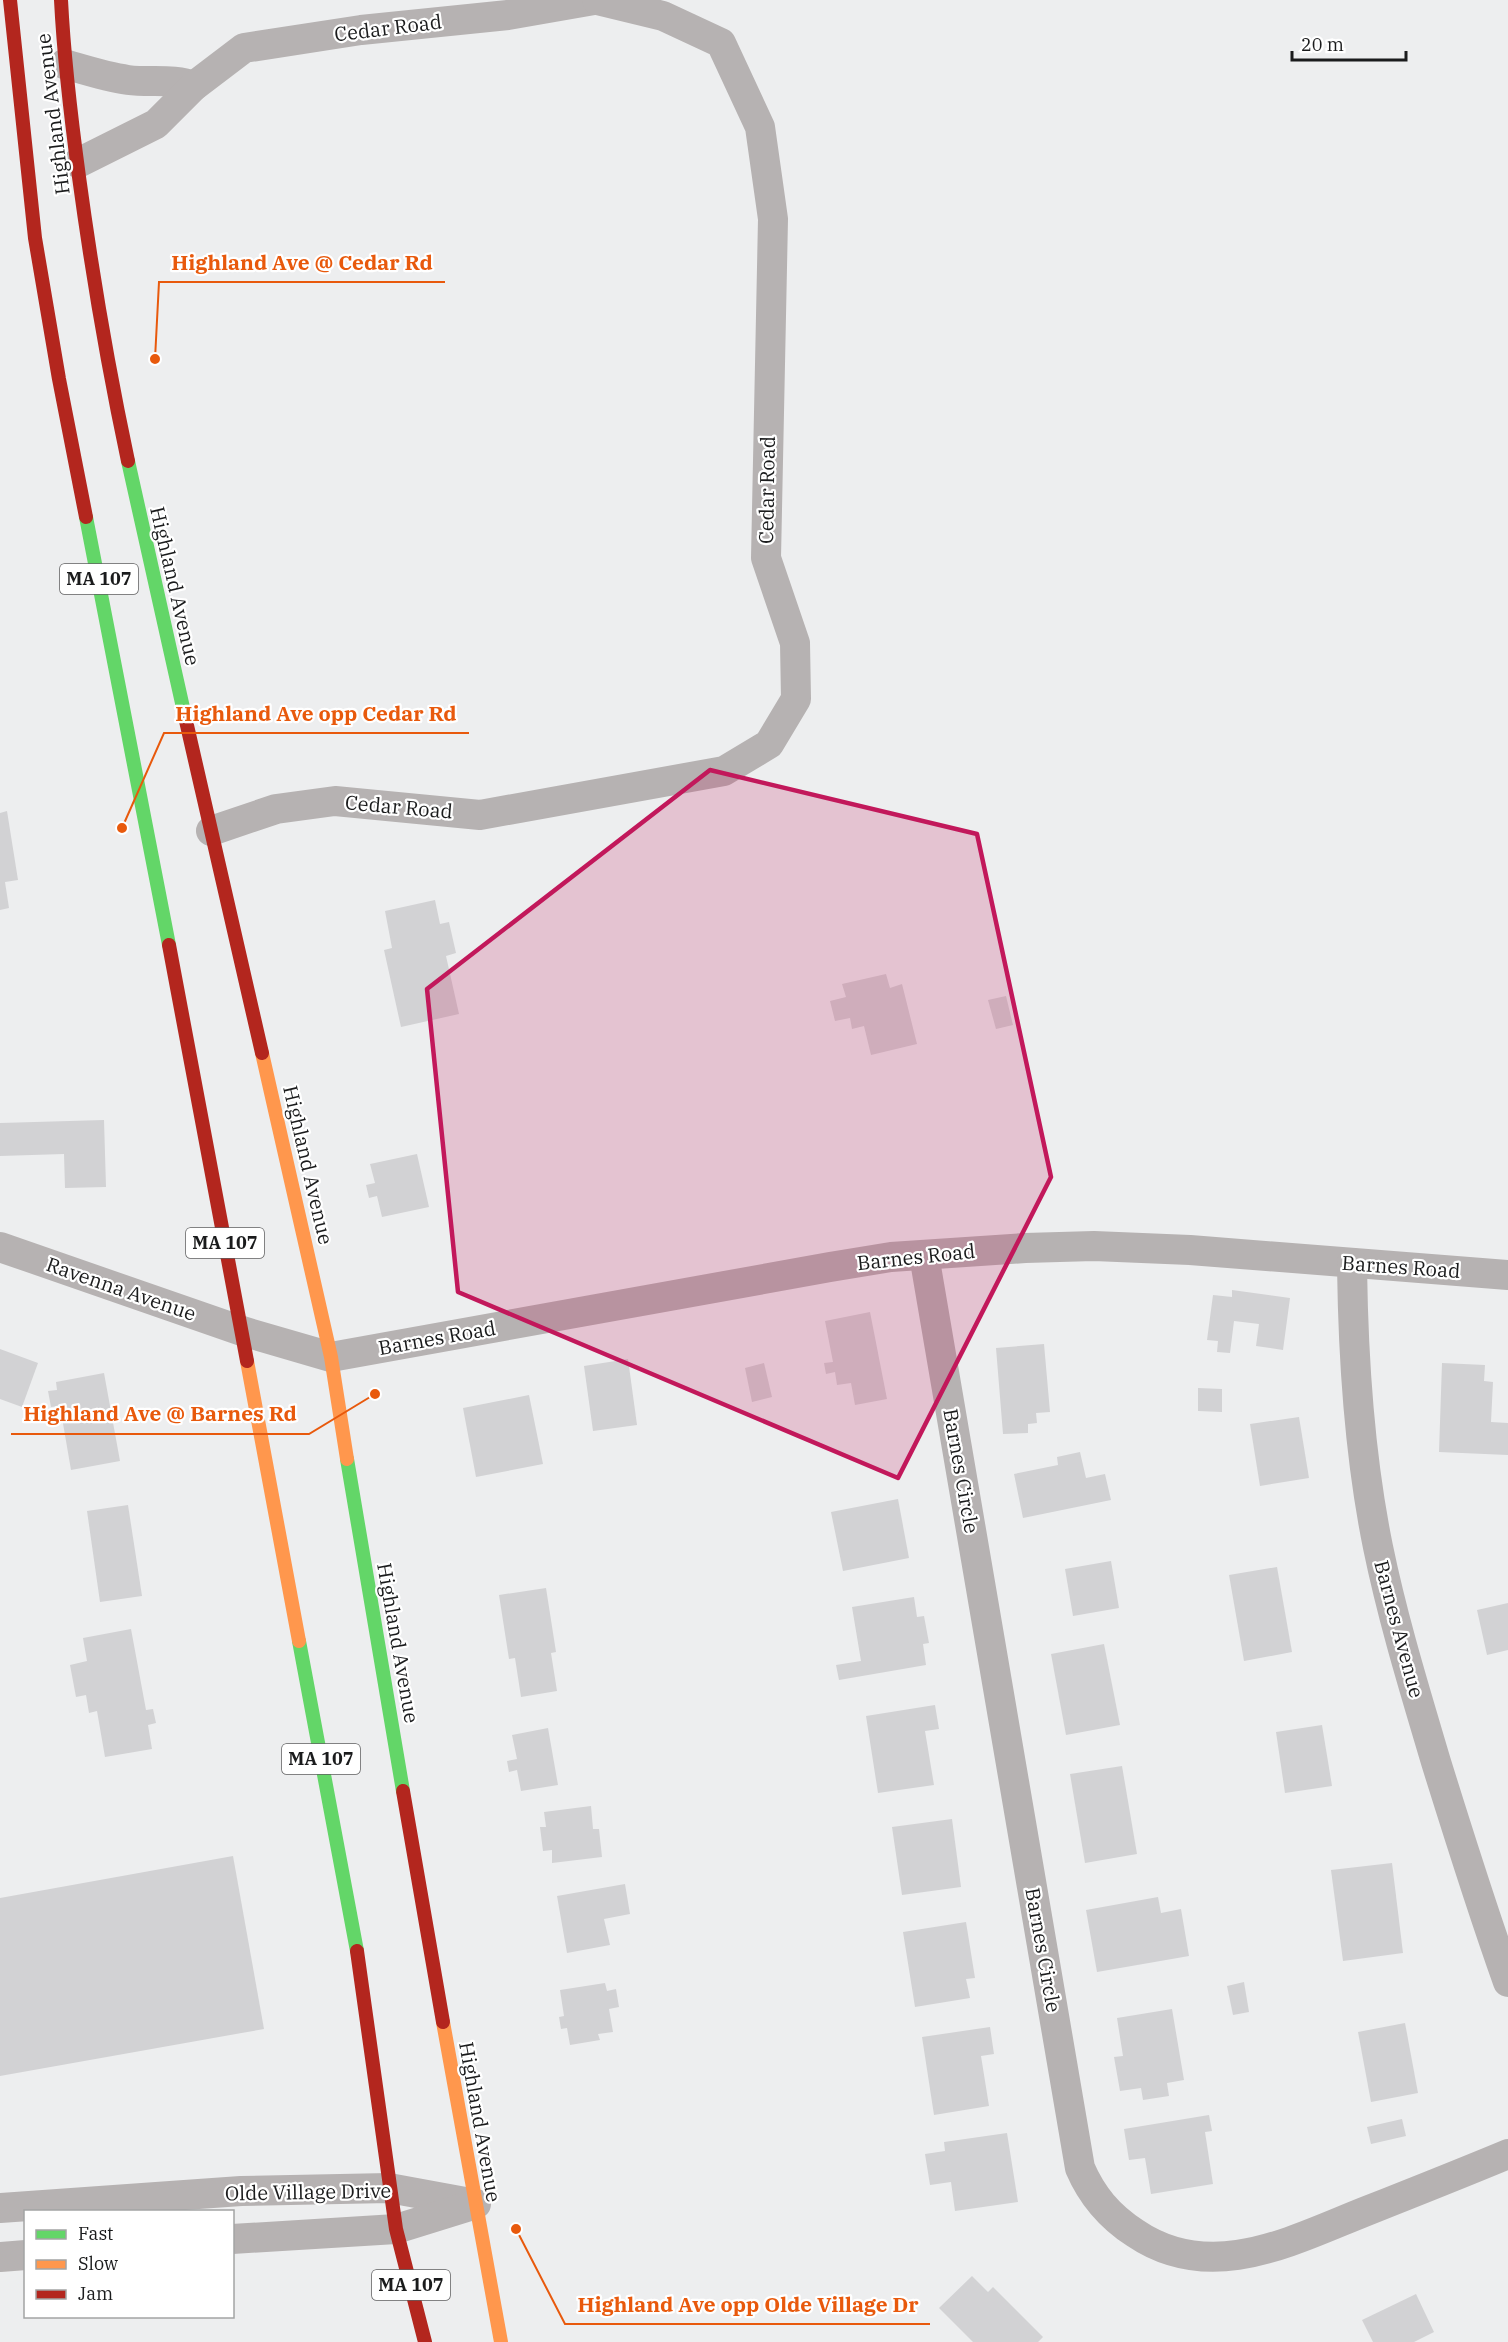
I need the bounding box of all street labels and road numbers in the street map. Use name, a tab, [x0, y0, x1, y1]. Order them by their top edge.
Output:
street label: Cedar Road	[333, 8, 443, 47]
street label: Highland Avenue	[29, 32, 76, 196]
street label: Cedar Road	[752, 436, 781, 544]
street label: Highland Avenue	[144, 504, 207, 668]
road number: MA 107	[60, 564, 138, 594]
street label: Cedar Road	[344, 788, 454, 825]
street label: Highland Avenue	[277, 1083, 340, 1247]
road number: MA 107	[186, 1228, 264, 1258]
street label: Barnes Road	[855, 1237, 976, 1276]
street label: Barnes Road	[1341, 1249, 1461, 1284]
street label: Ravenna Avenue	[43, 1250, 200, 1327]
street label: Barnes Road	[376, 1314, 498, 1361]
street label: Barnes Circle	[937, 1406, 986, 1535]
street label: Barnes Avenue	[1368, 1557, 1431, 1701]
street label: Highland Avenue	[371, 1561, 426, 1725]
road number: MA 107	[282, 1744, 360, 1774]
street label: Barnes Circle	[1019, 1885, 1068, 2014]
street label: Highland Avenue	[453, 2040, 508, 2204]
street label: Olde Village Drive	[225, 2177, 391, 2206]
road number: MA 107	[372, 2270, 450, 2300]

